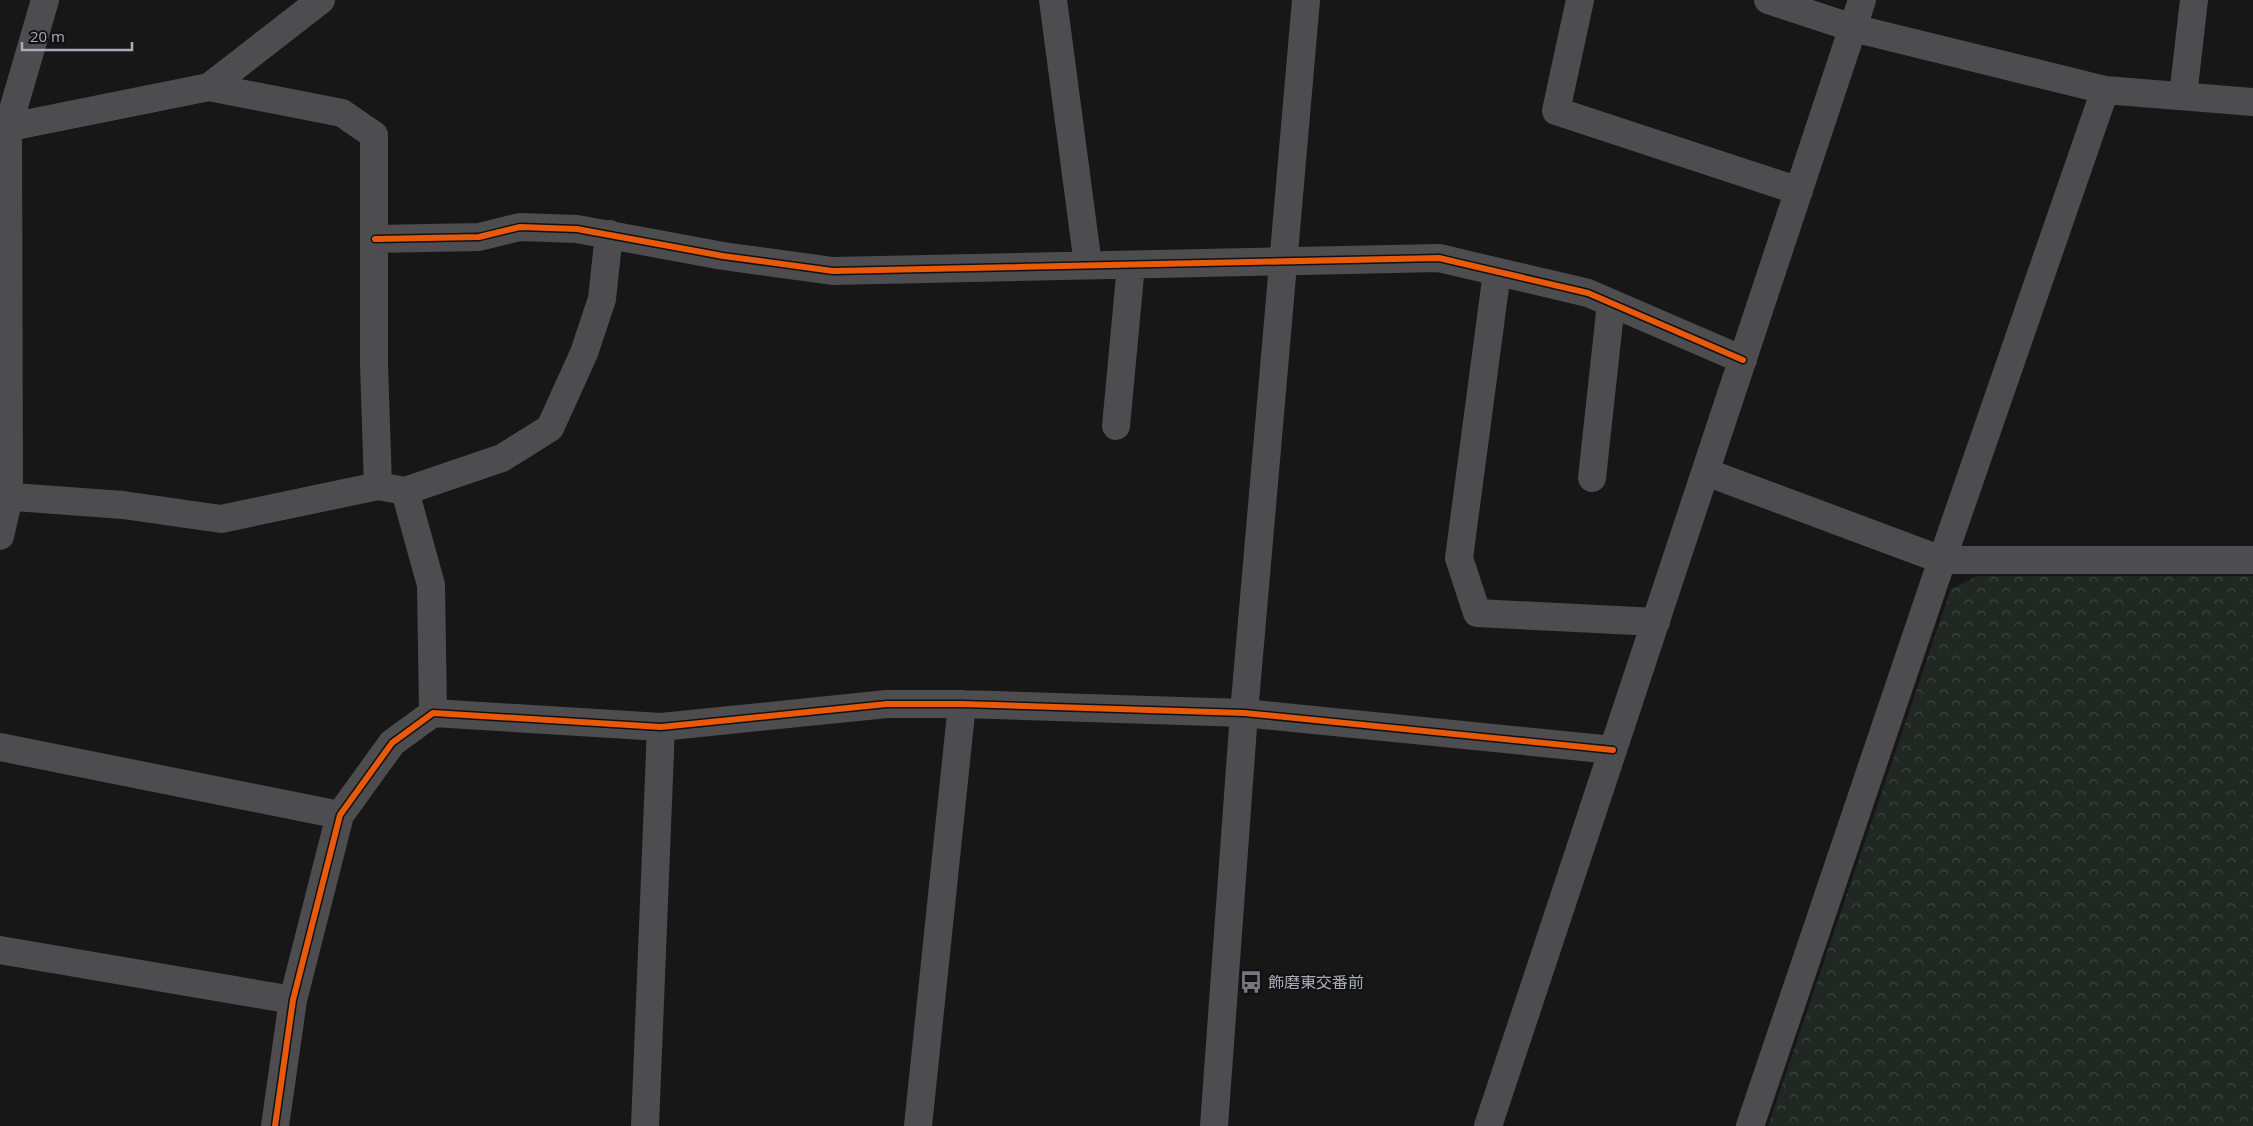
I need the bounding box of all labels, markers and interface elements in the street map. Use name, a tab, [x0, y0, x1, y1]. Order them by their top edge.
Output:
scale bar	[22, 20, 132, 52]
text: 20 m	[30, 26, 65, 46]
bus stop icon: 飾磨東交番前	[1238, 969, 1264, 995]
place label: 飾磨東交番前	[1268, 971, 1364, 993]

